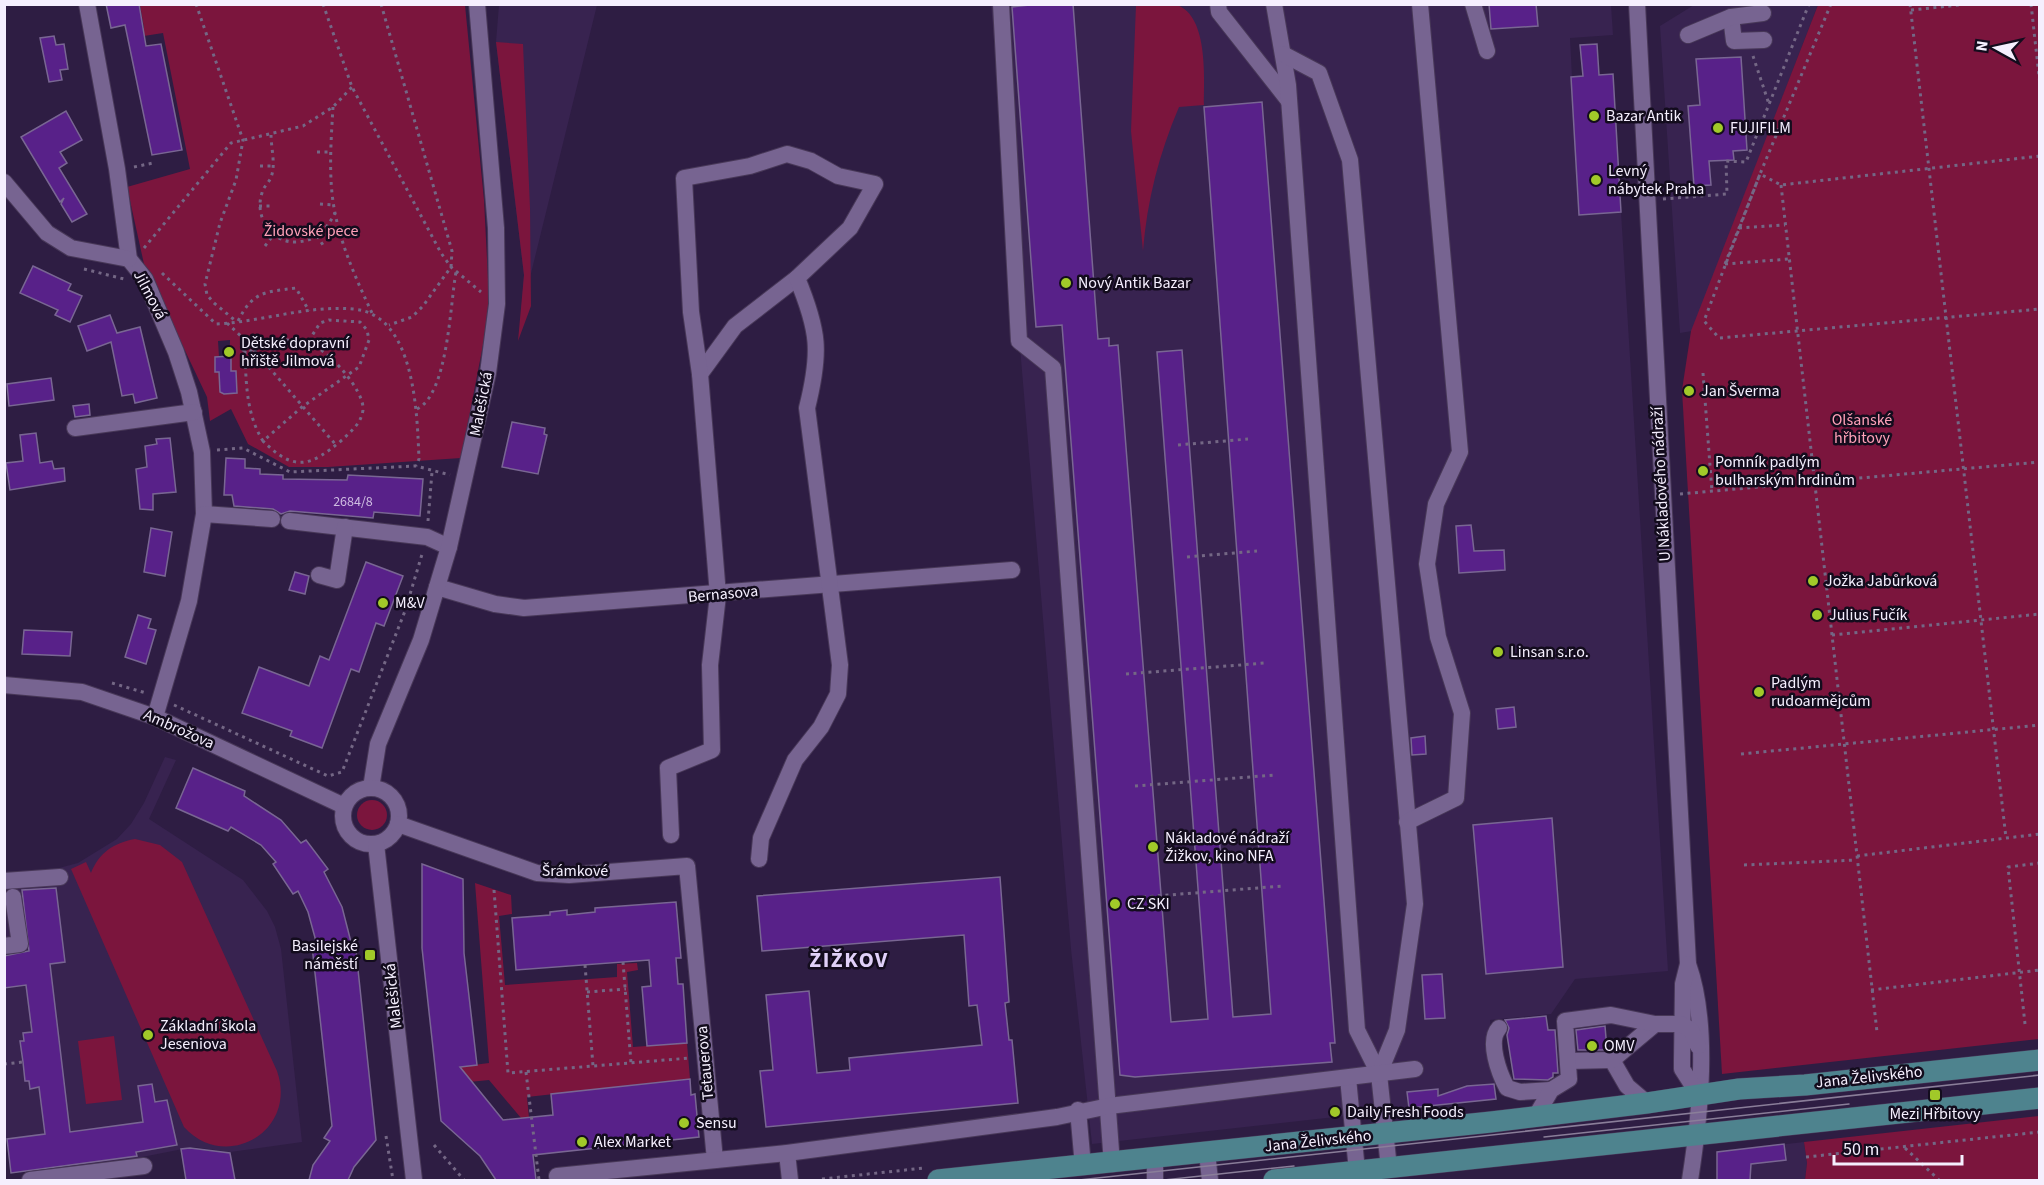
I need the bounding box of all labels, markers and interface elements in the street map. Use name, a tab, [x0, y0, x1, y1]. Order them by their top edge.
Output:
north arrow	[1966, 18, 2026, 78]
text: N	[1971, 39, 1994, 53]
place label: Bazar Antik	[1606, 105, 1682, 127]
marker: Bazar Antik	[1587, 109, 1601, 123]
place label: FUJIFILM	[1730, 117, 1791, 139]
marker: FUJIFILM	[1711, 121, 1725, 135]
place label: Levný nábytek Praha	[1608, 160, 1704, 200]
marker: Levný nábytek Praha	[1589, 173, 1603, 187]
park label: Židovské pece	[264, 220, 358, 242]
street label: Jilmová	[128, 267, 172, 323]
place label: Nový Antik Bazar	[1078, 272, 1191, 294]
marker: Nový Antik Bazar	[1059, 276, 1073, 290]
place label: Dětské dopravní hřiště Jilmová	[241, 332, 350, 372]
marker: Dětské dopravní hřiště Jilmová	[222, 345, 236, 359]
street label: Malešická	[464, 370, 498, 438]
place label: Jan Šverma	[1701, 380, 1779, 402]
marker: Jan Šverma	[1682, 384, 1696, 398]
street label: U Nákladového nádraží	[1646, 405, 1676, 562]
park label: Olšanské hřbitovy	[1832, 409, 1892, 449]
place label: Pomník padlým bulharským hrdinům	[1715, 451, 1855, 491]
marker: Pomník padlým bulharským hrdinům	[1696, 464, 1710, 478]
house number: 2684/8	[333, 492, 373, 512]
place label: Jožka Jabůrková	[1825, 570, 1937, 592]
marker: Jožka Jabůrková	[1806, 574, 1820, 588]
street label: Bernasova	[687, 580, 759, 608]
place label: M&V	[395, 592, 425, 614]
marker: M&V	[376, 596, 390, 610]
place label: Julius Fučík	[1829, 604, 1908, 626]
marker: Julius Fučík	[1810, 608, 1824, 622]
place label: Linsan s.r.o.	[1510, 641, 1589, 663]
marker: Linsan s.r.o.	[1491, 645, 1505, 659]
place label: Padlým rudoarmějcům	[1771, 672, 1871, 712]
marker: Padlým rudoarmějcům	[1752, 685, 1766, 699]
street label: Ambrožova	[140, 704, 218, 754]
place label: Nákladové nádraží Žižkov, kino NFA	[1165, 827, 1290, 867]
marker: Nákladové nádraží Žižkov, kino NFA	[1146, 840, 1160, 854]
street label: Šrámkové	[542, 860, 608, 882]
place label: CZ SKI	[1127, 893, 1170, 915]
marker: CZ SKI	[1108, 897, 1122, 911]
place label: Basilejské náměstí	[292, 935, 359, 975]
district label: ŽIŽKOV	[809, 944, 889, 976]
marker: Basilejské náměstí	[363, 948, 377, 962]
street label: Malešická	[379, 962, 407, 1030]
place label: Základní škola Jeseniova	[160, 1015, 256, 1055]
street label: Tetauerova	[691, 1025, 719, 1101]
marker: Základní škola Jeseniova	[141, 1028, 155, 1042]
place label: OMV	[1604, 1035, 1635, 1057]
marker: OMV	[1585, 1039, 1599, 1053]
street label: Jana Želivského	[1815, 1060, 1923, 1094]
marker: Mezi Hřbitovy	[1928, 1088, 1942, 1102]
place label: Daily Fresh Foods	[1347, 1101, 1464, 1123]
place label: Mezi Hřbitovy	[1889, 1103, 1981, 1125]
marker: Daily Fresh Foods	[1328, 1105, 1342, 1119]
place label: Sensu	[696, 1112, 737, 1134]
marker: Sensu	[677, 1116, 691, 1130]
street label: Jana Želivského	[1264, 1124, 1372, 1158]
scale bar	[1834, 1128, 1962, 1166]
place label: Alex Market	[594, 1131, 672, 1153]
marker: Alex Market	[575, 1135, 589, 1149]
text: 50 m	[1843, 1137, 1879, 1162]

